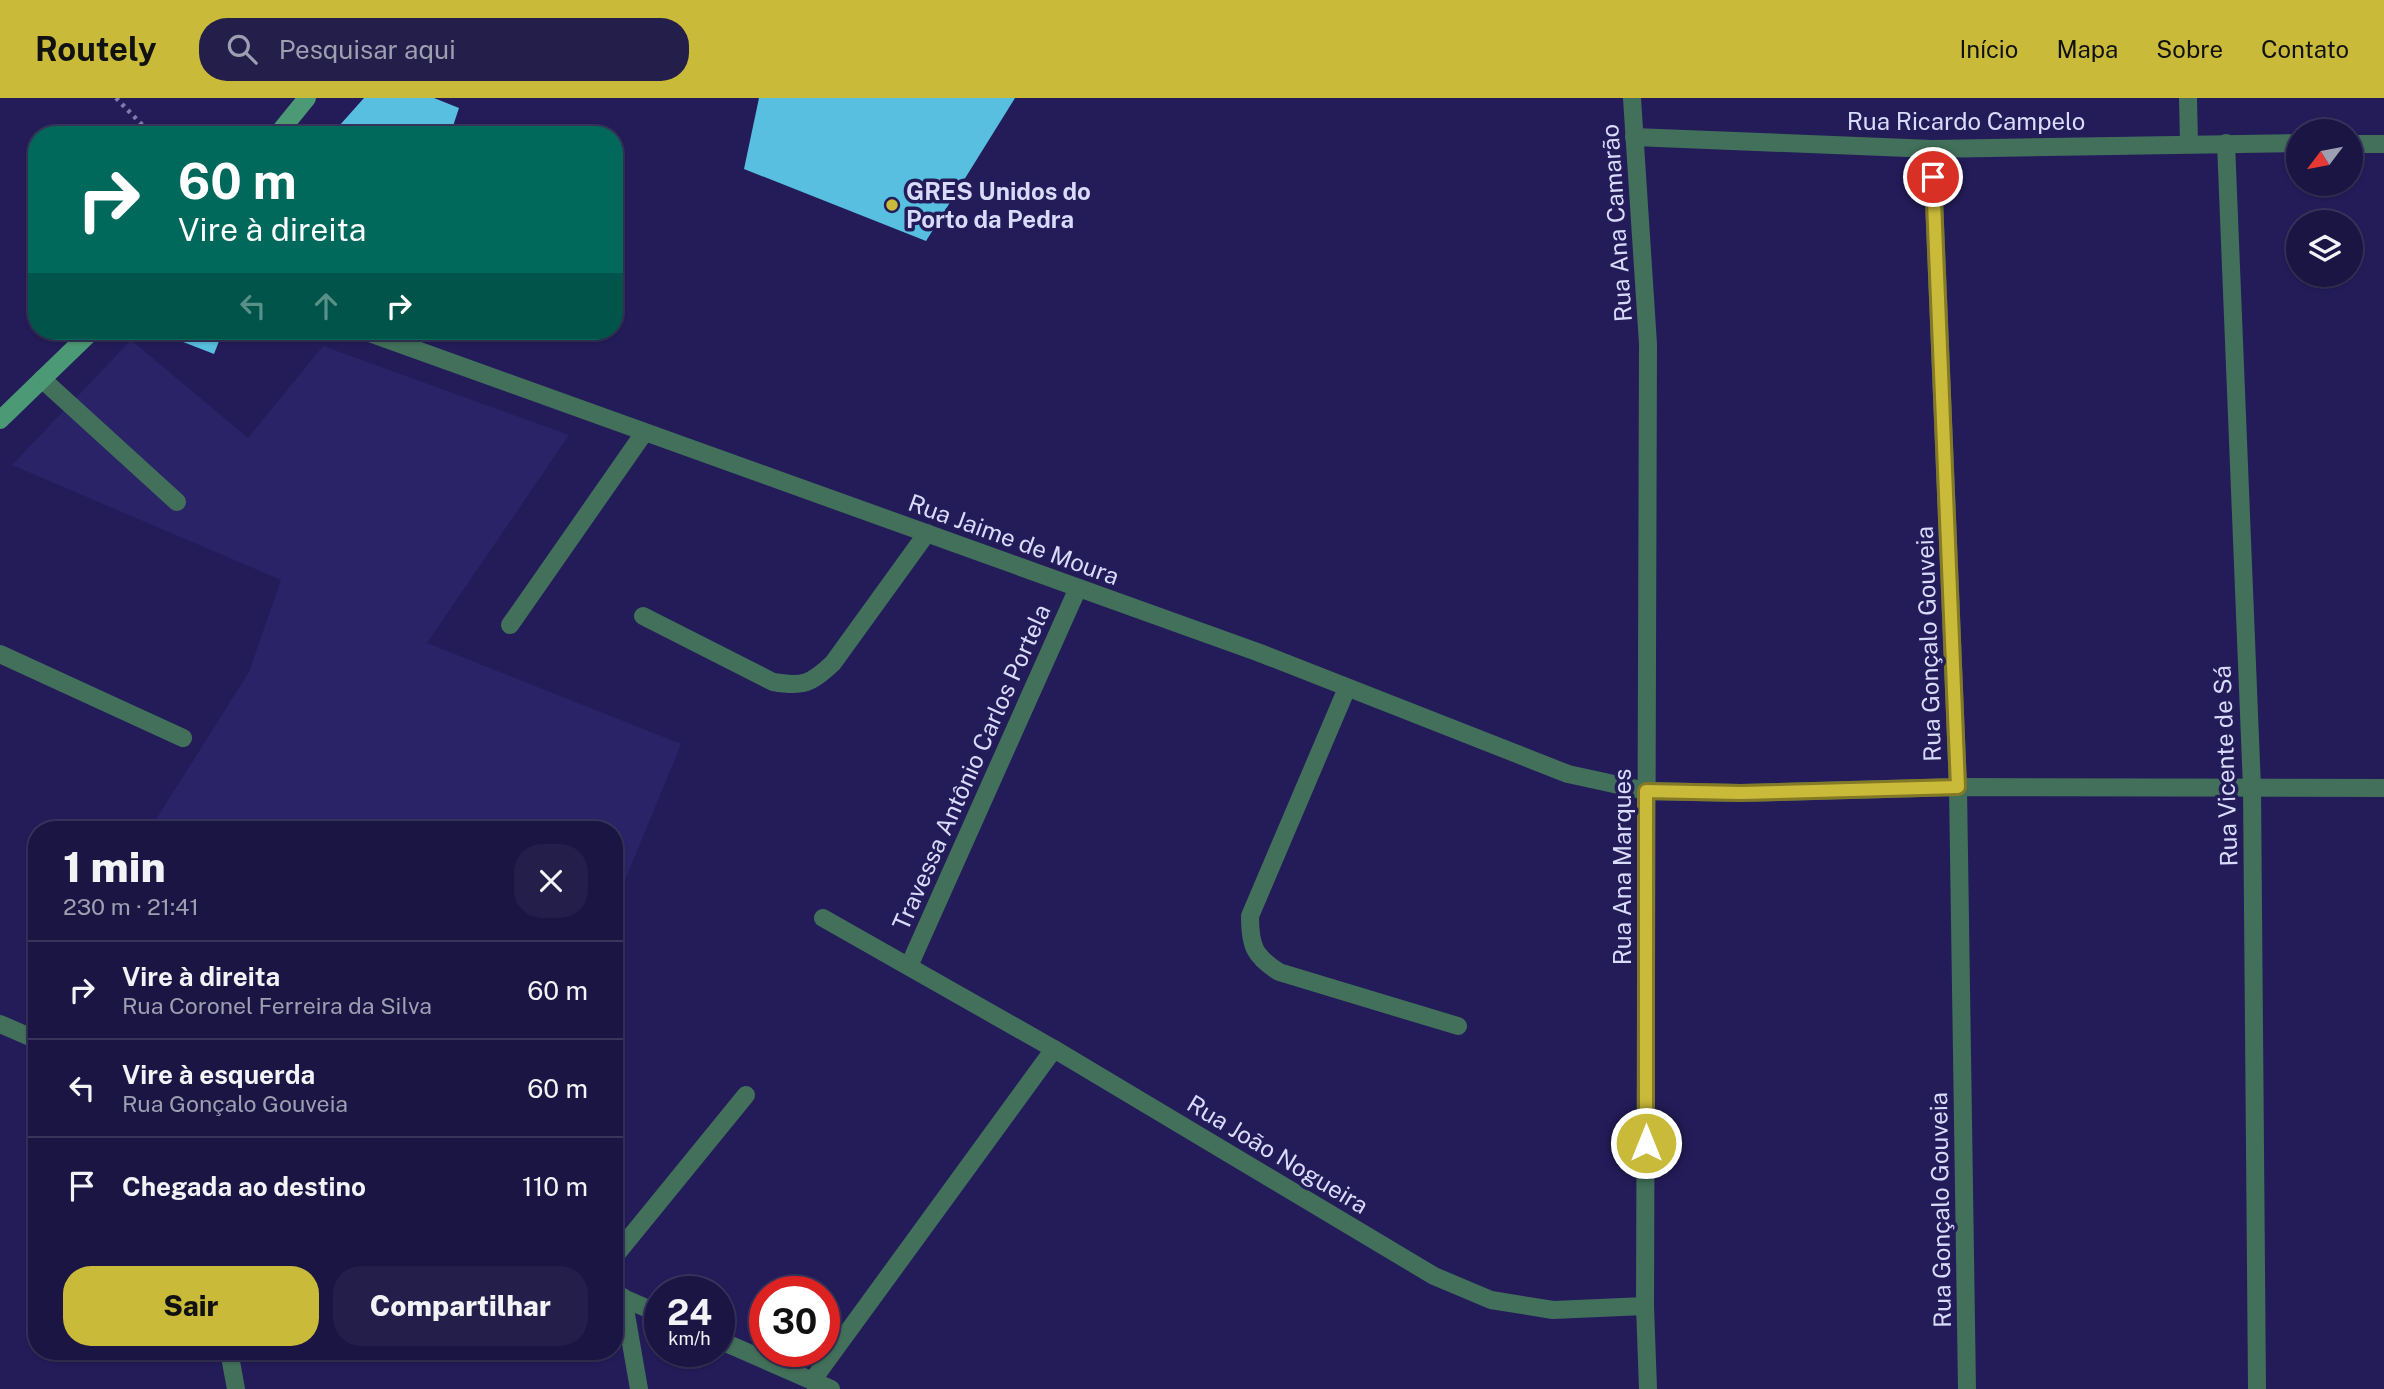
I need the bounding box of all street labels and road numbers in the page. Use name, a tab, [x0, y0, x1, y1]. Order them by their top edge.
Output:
street label: Rua Ricardo Campelo	[1847, 107, 2085, 135]
street label: Rua Ana Camarão	[1595, 123, 1637, 323]
street label: Rua Jaime de Moura	[905, 488, 1123, 590]
street label: Rua Gonçalo Gouveia	[1910, 526, 1946, 762]
street label: Travessa Antônio Carlos Portela	[886, 600, 1056, 934]
street label: Rua Vicente de Sá	[2207, 665, 2243, 867]
street label: Rua Ana Marques	[1608, 769, 1636, 965]
street label: Rua João Nogueira	[1182, 1089, 1374, 1219]
street label: Rua Gonçalo Gouveia	[1924, 1092, 1956, 1328]

